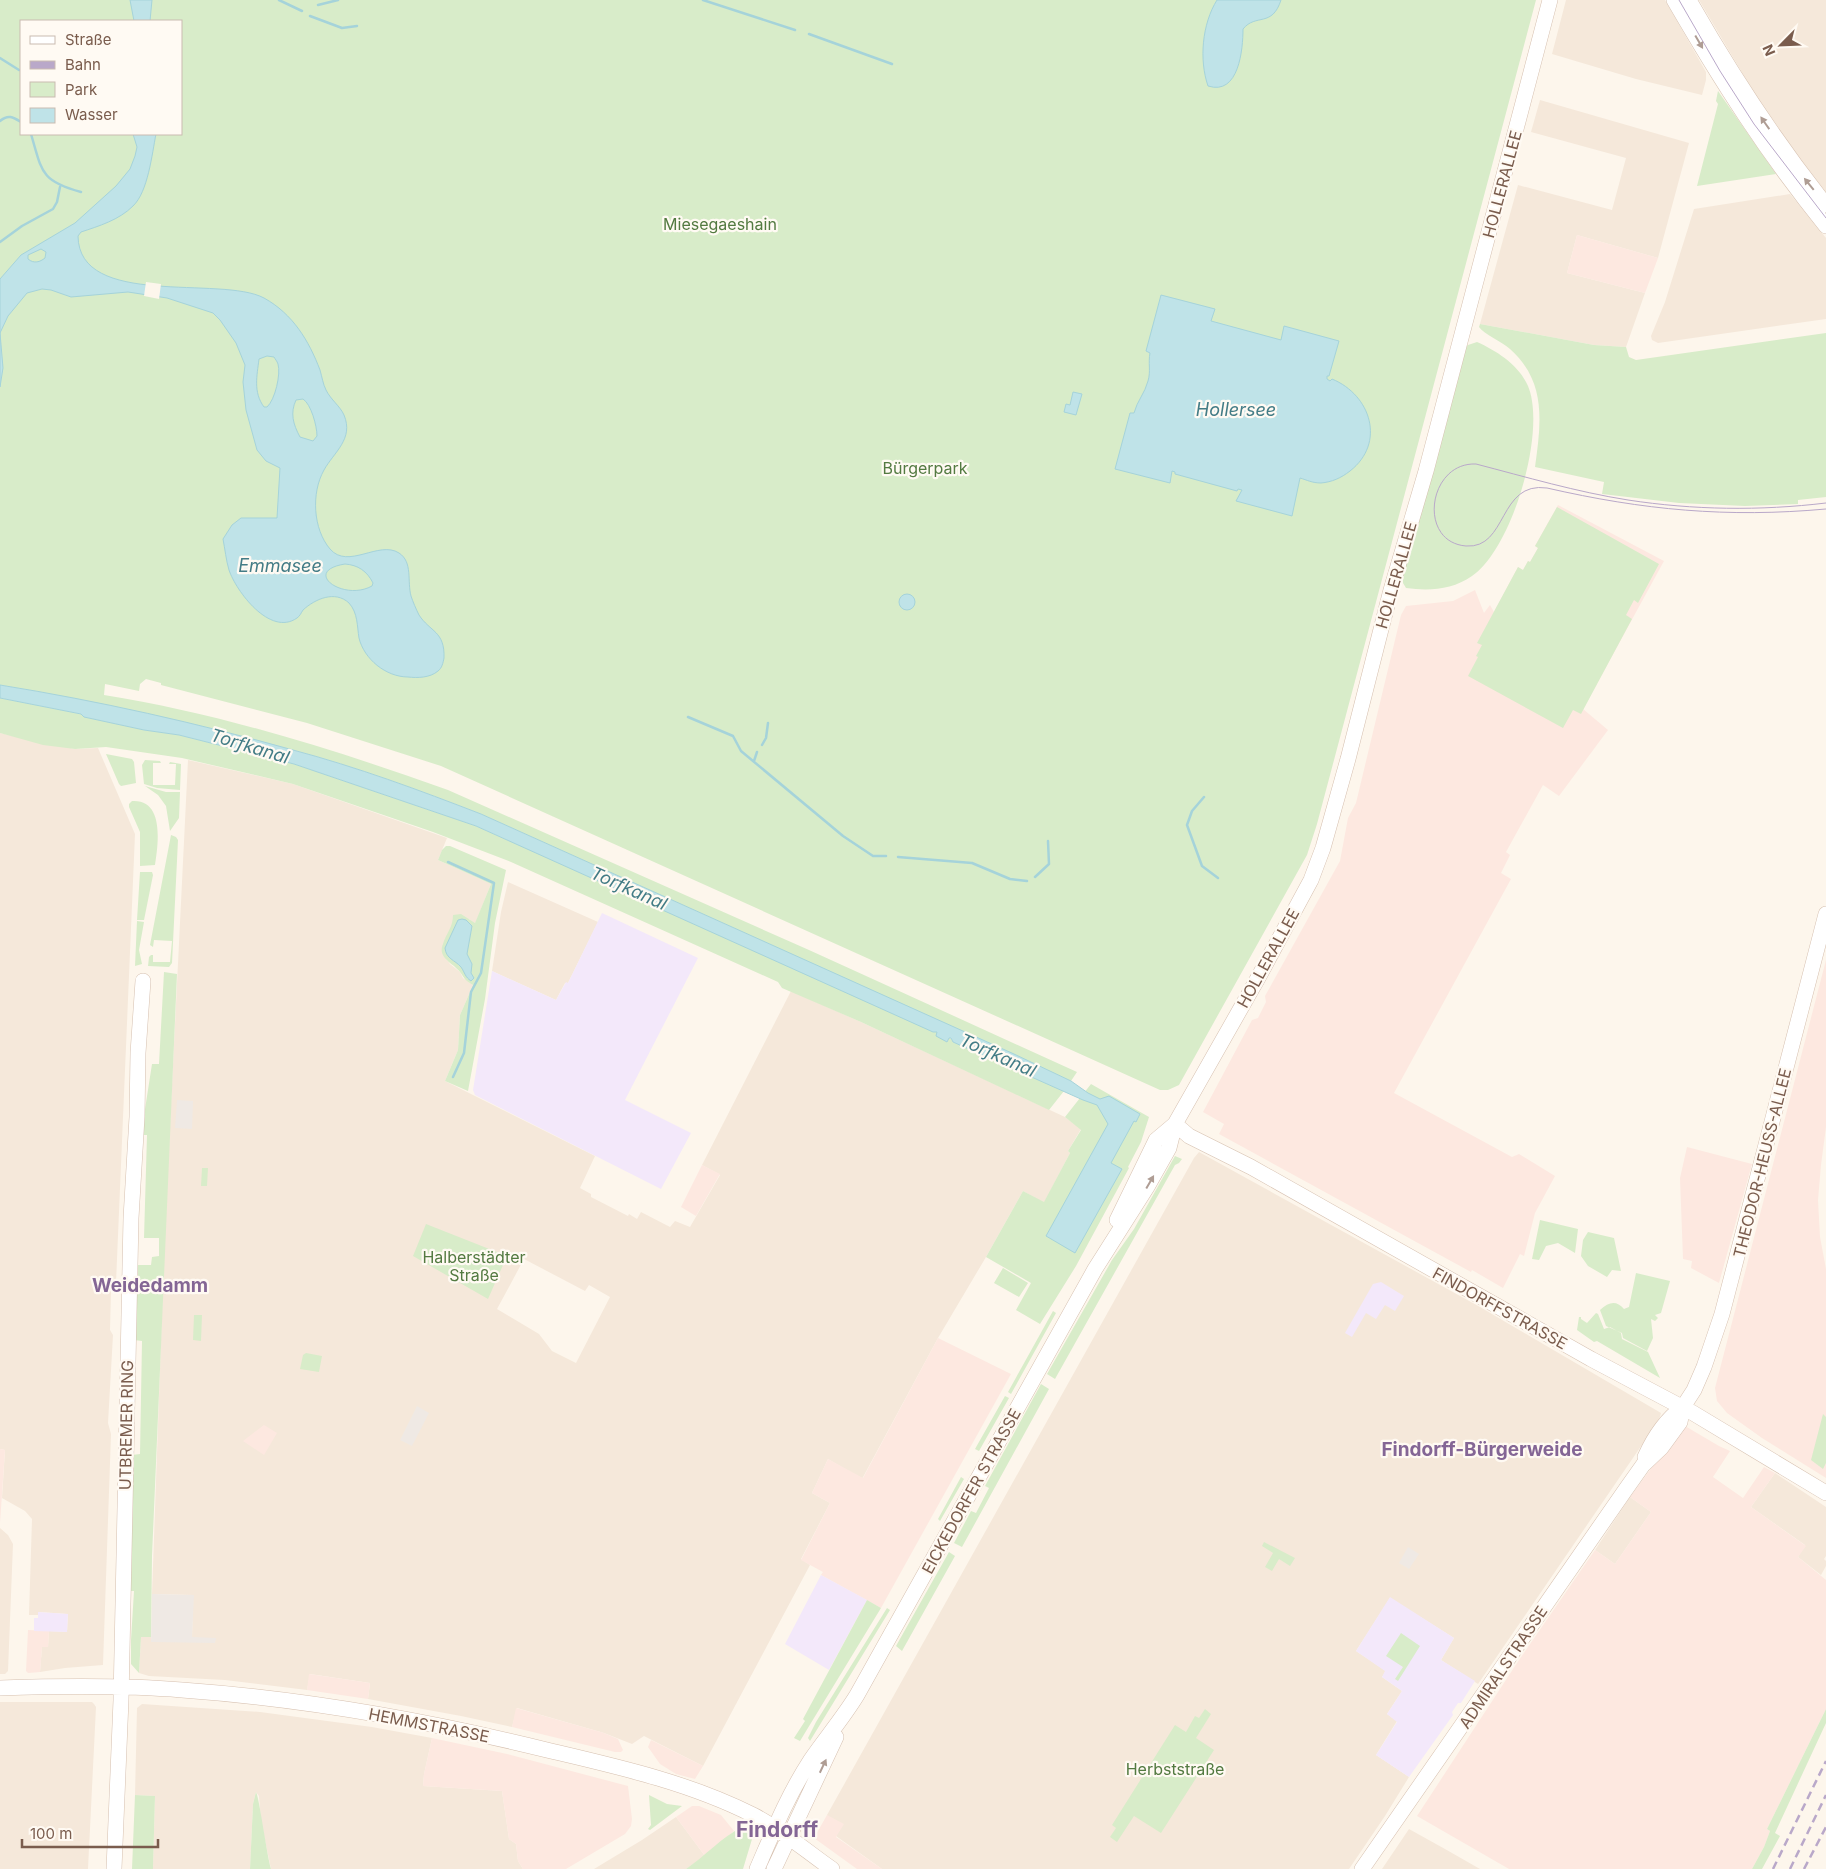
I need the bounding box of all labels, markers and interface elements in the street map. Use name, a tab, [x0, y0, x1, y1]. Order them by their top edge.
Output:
legend	[20, 20, 182, 135]
north arrow	[1756, 20, 1806, 70]
text: Straße	[65, 30, 112, 49]
one-way arrow	[1694, 36, 1703, 49]
text: N	[1759, 42, 1779, 59]
text: Bahn	[65, 55, 101, 74]
text: Park	[65, 80, 98, 99]
text: Wasser	[65, 105, 118, 124]
one-way arrow	[1760, 116, 1770, 130]
street label: HOLLERALLEE	[1478, 128, 1526, 240]
one-way arrow	[1804, 178, 1815, 191]
park label: Miesegaeshain	[663, 214, 777, 234]
water label: Hollersee	[1196, 399, 1276, 420]
park label: Bürgerpark	[882, 458, 968, 478]
street label: HOLLERALLEE	[1371, 519, 1421, 631]
water label: Emmasee	[238, 555, 322, 576]
water label: Torfkanal	[208, 724, 293, 768]
water label: Torfkanal	[588, 862, 671, 914]
street label: HOLLERALLEE	[1232, 905, 1304, 1011]
water label: Torfkanal	[957, 1029, 1040, 1081]
street label: THEODOR-HEUSS-ALLEE	[1729, 1066, 1795, 1260]
one-way arrow	[1146, 1174, 1154, 1189]
park label: Halberstädter Straße	[422, 1247, 526, 1285]
street label: FINDORFFSTRASSE	[1429, 1263, 1571, 1353]
district label: Weidedamm	[92, 1274, 208, 1297]
street label: UTBREMER RING	[115, 1360, 137, 1490]
street label: EICKEDORFER STRASSE	[917, 1405, 1025, 1577]
district label: Findorff-Bürgerweide	[1381, 1438, 1583, 1461]
street label: ADMIRALSTRASSE	[1455, 1602, 1551, 1732]
street label: HEMMSTRASSE	[367, 1703, 491, 1747]
one-way arrow	[819, 1758, 828, 1773]
park label: Herbststraße	[1126, 1759, 1224, 1779]
scale bar	[22, 1816, 159, 1848]
district label: Findorff	[736, 1817, 819, 1842]
text: 100 m	[30, 1824, 72, 1843]

